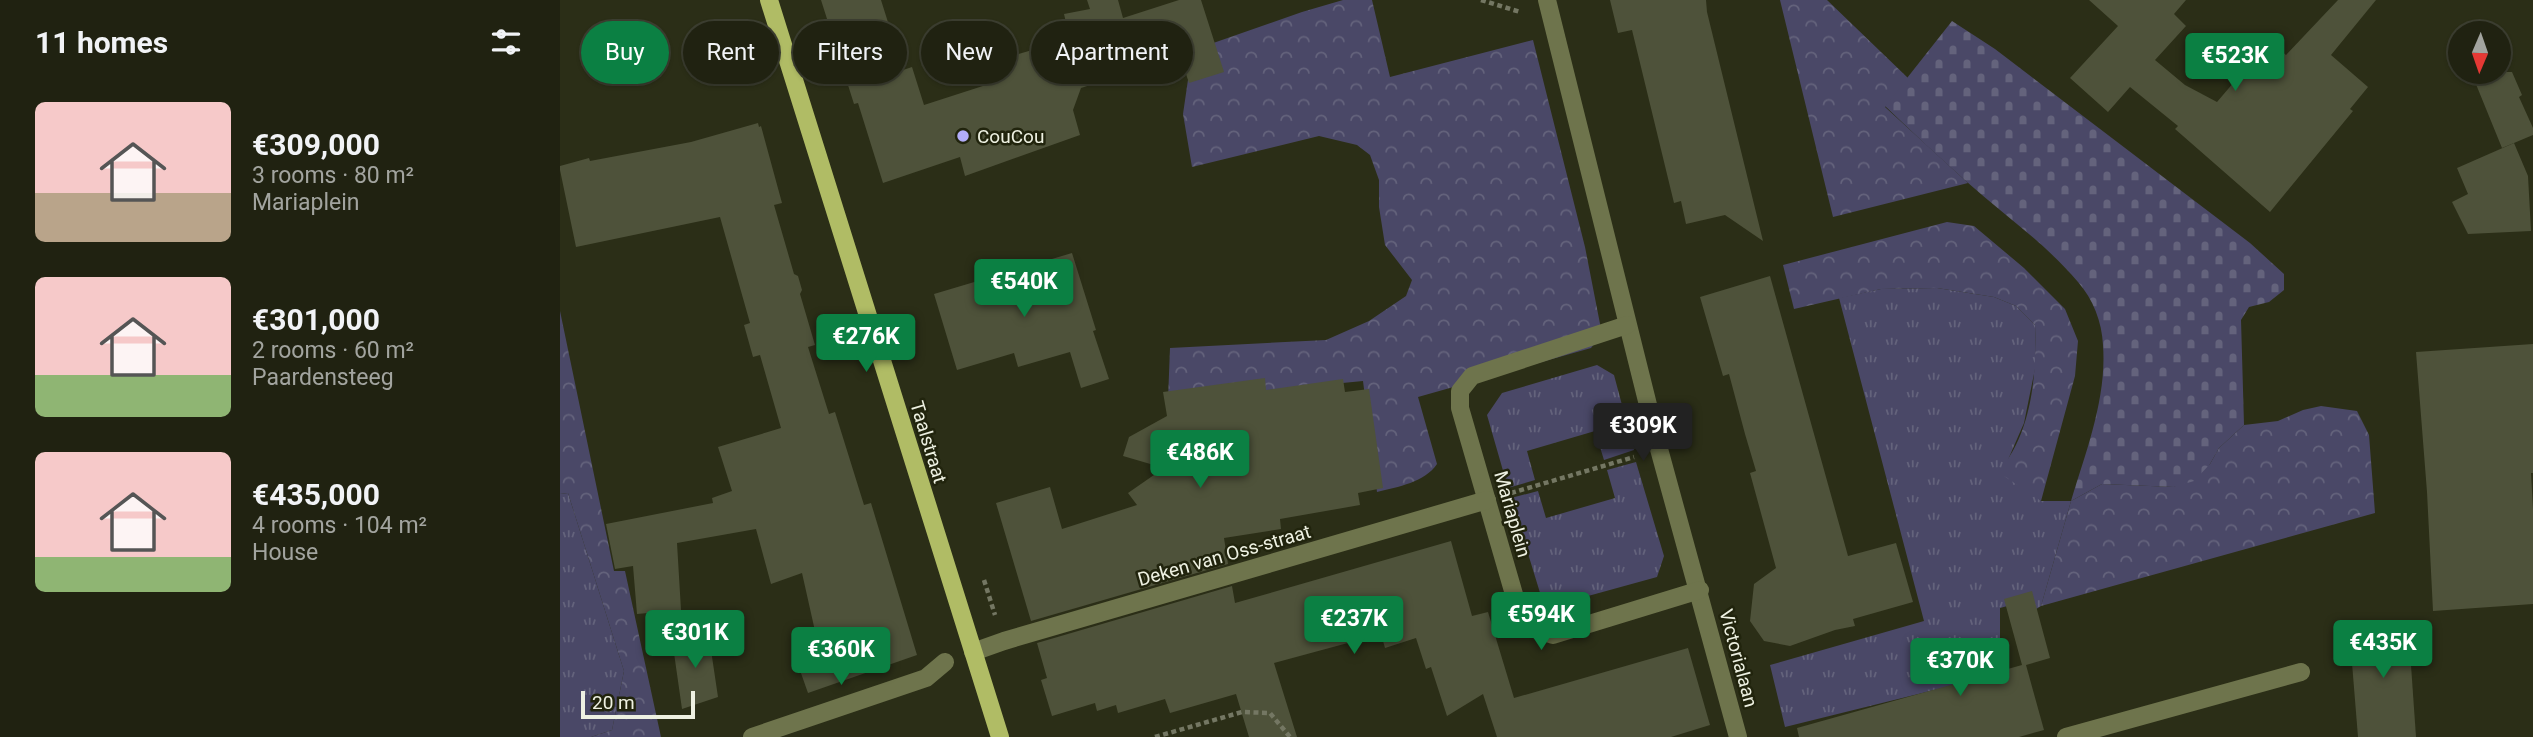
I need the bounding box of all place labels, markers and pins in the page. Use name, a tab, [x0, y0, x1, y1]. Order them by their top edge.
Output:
pin: €523K	[2186, 34, 2284, 93]
place label: CouCou	[977, 125, 1044, 148]
marker: CouCou	[955, 128, 971, 144]
pin: €540K	[975, 260, 1073, 319]
pin: €276K	[817, 314, 915, 374]
pin: €309K	[1594, 404, 1692, 463]
pin: €486K	[1151, 430, 1249, 490]
pin: €594K	[1492, 592, 1590, 652]
pin: €237K	[1305, 596, 1403, 656]
pin: €301K	[646, 610, 744, 670]
pin: €435K	[2334, 620, 2432, 680]
pin: €360K	[792, 628, 890, 687]
pin: €370K	[1911, 638, 2009, 698]

